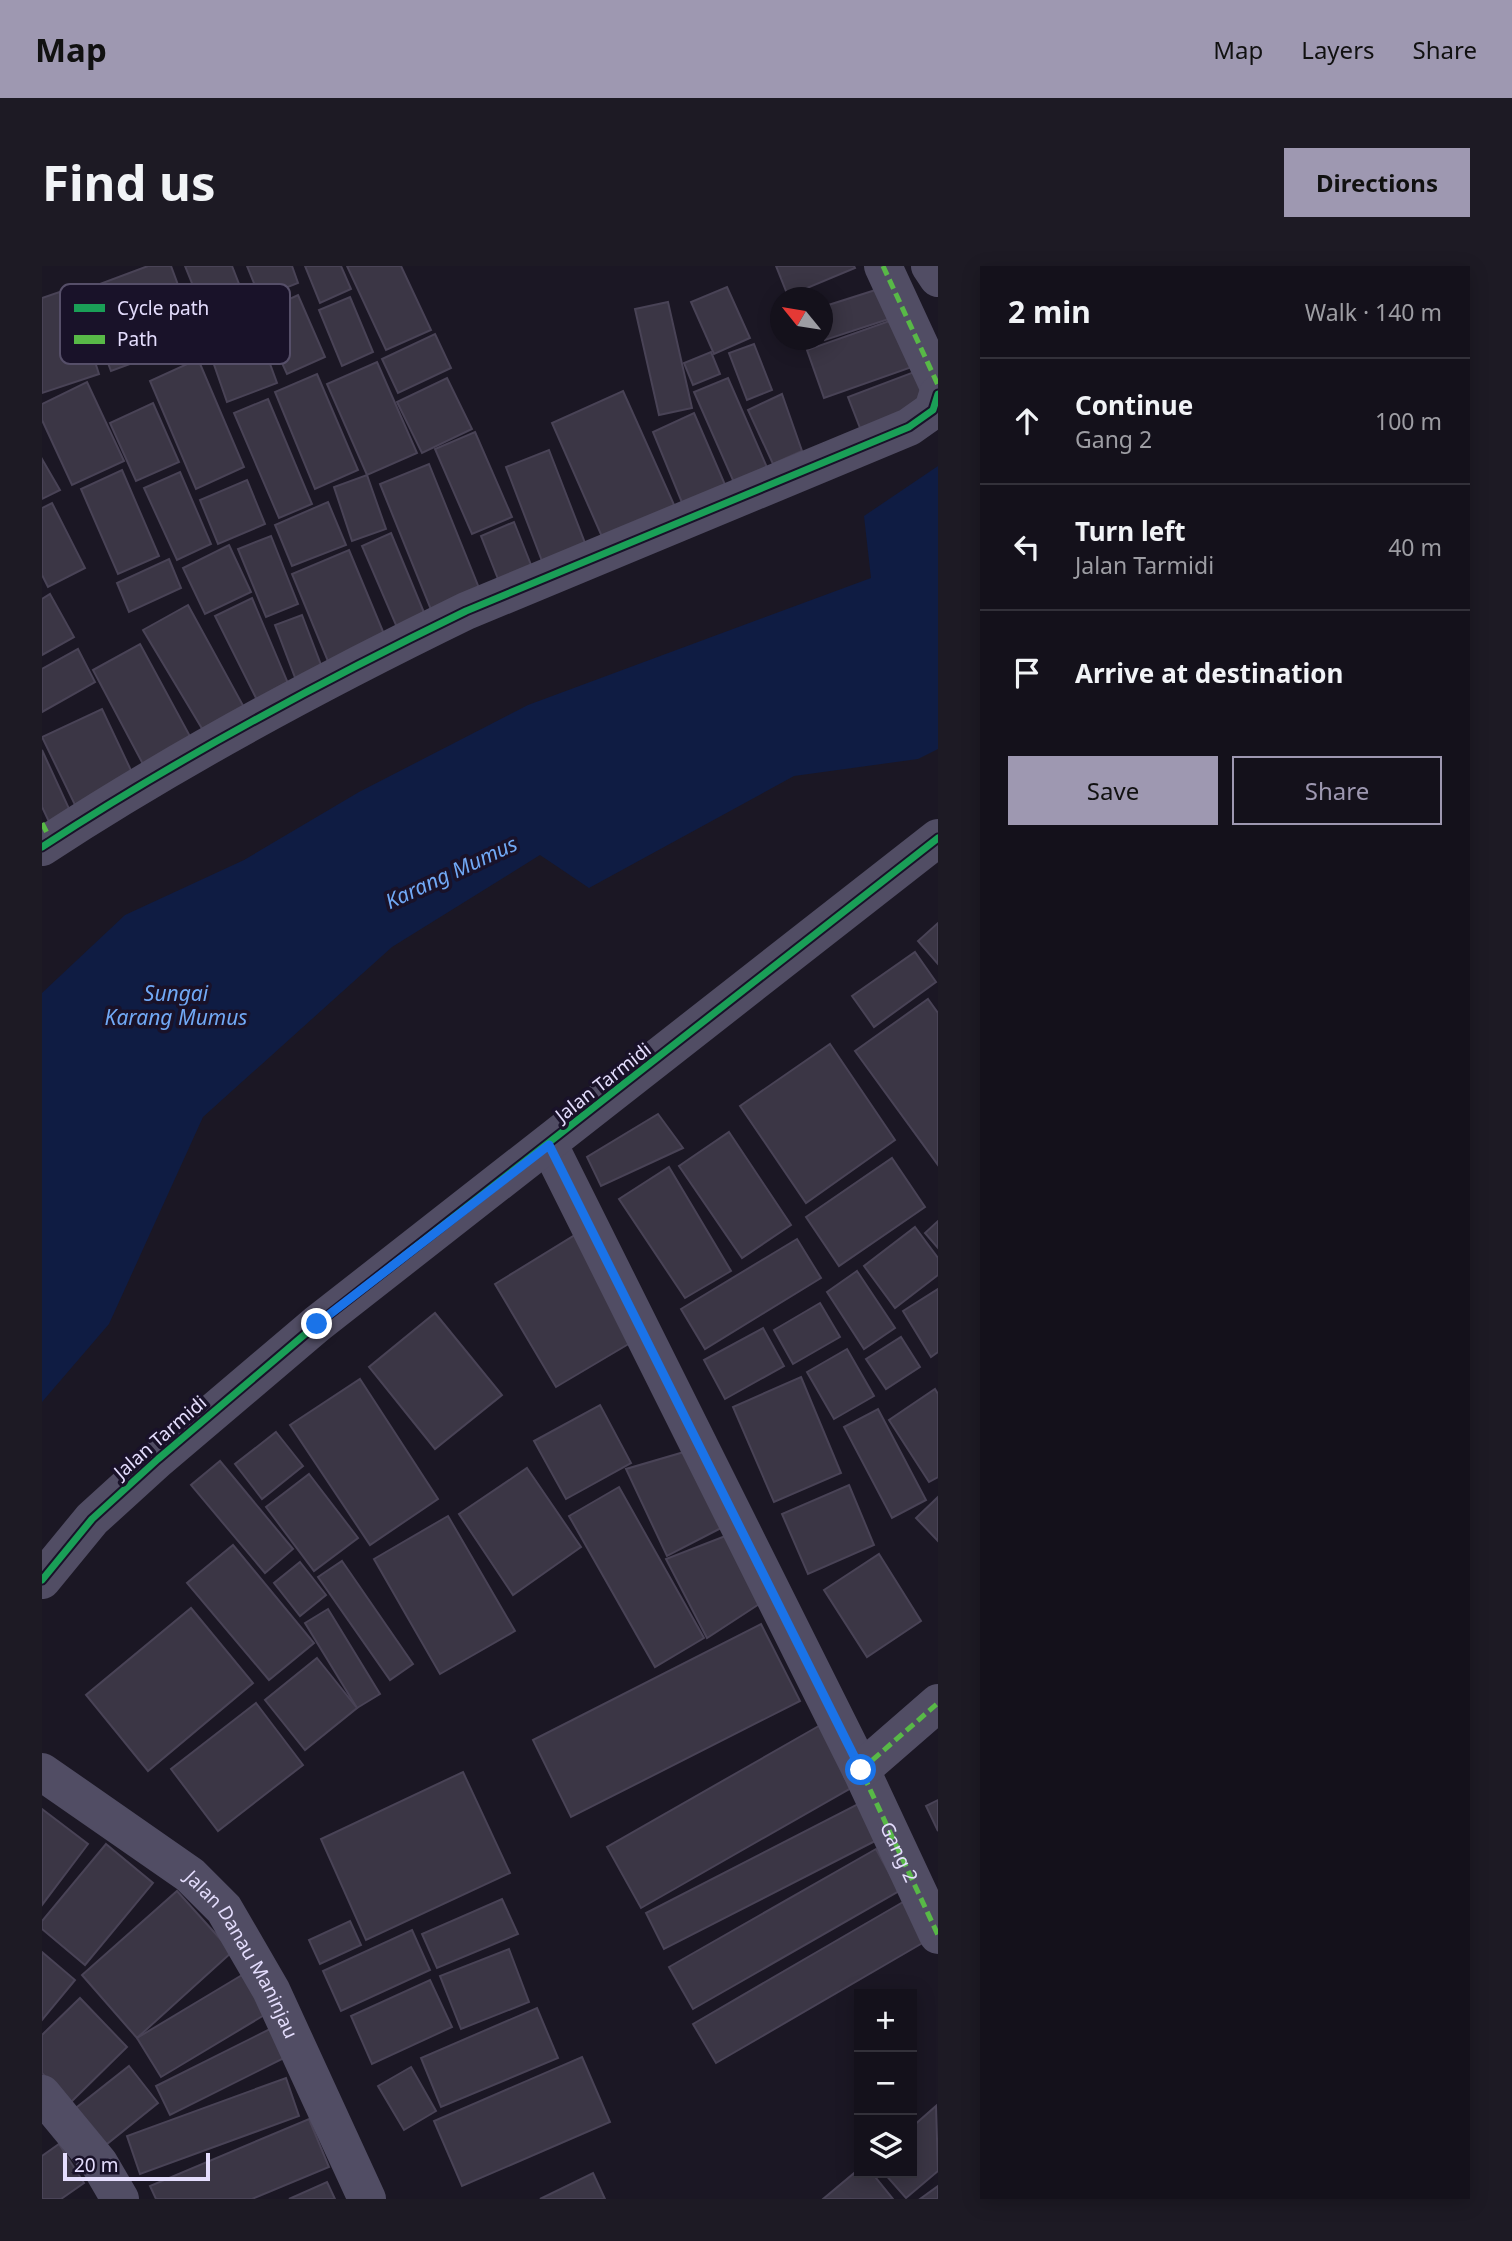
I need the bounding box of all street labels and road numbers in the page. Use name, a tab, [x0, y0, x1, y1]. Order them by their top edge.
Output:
street label: Jalan Tarmidi	[548, 1036, 656, 1129]
street label: Jalan Tarmidi	[107, 1389, 212, 1486]
street label: Gang 2	[874, 1818, 925, 1886]
street label: Jalan Danau Maninjau	[178, 1863, 304, 2042]

